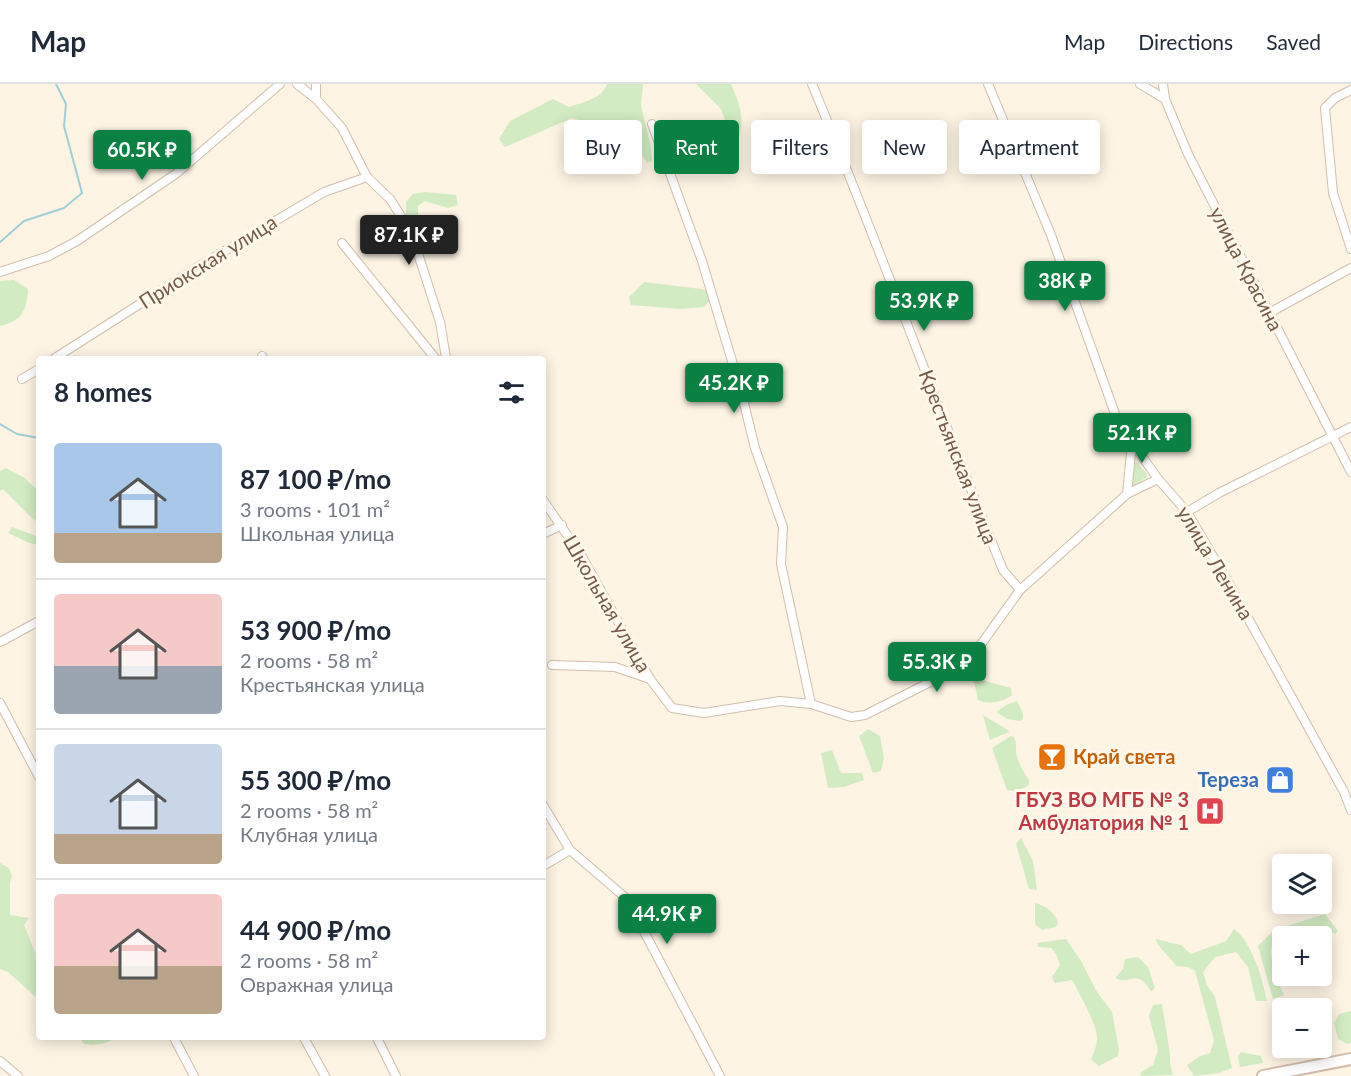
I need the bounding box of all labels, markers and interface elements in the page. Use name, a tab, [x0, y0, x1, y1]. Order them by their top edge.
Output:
text: Map	[30, 24, 86, 58]
text: Map	[1064, 29, 1105, 54]
text: Directions	[1138, 29, 1233, 54]
text: Saved	[1266, 29, 1321, 54]
chip: Buy	[564, 120, 642, 174]
chip: Rent	[654, 120, 739, 174]
chip: Filters	[751, 120, 850, 174]
chip: New	[862, 120, 947, 174]
chip: Apartment	[959, 120, 1100, 174]
pin: 60.5K ₽	[87, 130, 197, 181]
text: 60.5K ₽	[107, 137, 177, 161]
street label: улица Красина	[1205, 202, 1289, 335]
street label: Приокская улица	[134, 209, 281, 313]
pin: 87.1K ₽	[354, 215, 464, 266]
text: 87.1K ₽	[374, 222, 444, 246]
pin: 38K ₽	[1023, 261, 1107, 312]
text: 38K ₽	[1038, 268, 1092, 292]
pin: 53.9K ₽	[869, 281, 979, 332]
text: 53.9K ₽	[889, 288, 959, 312]
pin: 45.2K ₽	[679, 363, 789, 414]
street label: Крестьянская улица	[915, 366, 1003, 547]
text: 45.2K ₽	[699, 370, 769, 394]
text: 8 homes	[54, 376, 152, 408]
icon: filters	[495, 376, 528, 409]
pin: 52.1K ₽	[1087, 413, 1197, 464]
text: 52.1K ₽	[1107, 420, 1177, 444]
text: 87 100 ₽/mo	[240, 463, 391, 495]
icon: home	[102, 467, 174, 539]
text: 3 rooms · 101 m²	[240, 497, 390, 521]
street label: улица Ленина	[1172, 501, 1259, 624]
text: Школьная улица	[240, 521, 394, 545]
street label: Школьная улица	[559, 531, 657, 676]
text: 53 900 ₽/mo	[240, 614, 391, 646]
icon: home	[102, 618, 174, 690]
pin: 55.3K ₽	[882, 642, 992, 693]
text: 2 rooms · 58 m²	[240, 648, 378, 672]
text: 55.3K ₽	[902, 649, 972, 673]
text: Крестьянская улица	[240, 672, 425, 696]
bar icon: Край света	[1036, 741, 1068, 773]
place label: Край света	[1073, 744, 1175, 768]
text: 55 300 ₽/mo	[240, 764, 391, 796]
shop icon: Тереза	[1264, 764, 1296, 796]
place label: Тереза	[1198, 767, 1259, 791]
icon: home	[102, 768, 174, 840]
place label: ГБУЗ ВО МГБ № 3 Амбулатория № 1	[1015, 787, 1189, 834]
hospital icon: ГБУЗ ВО МГБ № 3 Амбулатория № 1	[1194, 795, 1226, 827]
text: 2 rooms · 58 m²	[240, 798, 378, 822]
text: Клубная улица	[240, 822, 378, 846]
map controls	[1272, 854, 1332, 1058]
button: layers	[1272, 854, 1332, 914]
pin: 44.9K ₽	[612, 894, 722, 945]
text: 44.9K ₽	[632, 901, 702, 925]
text: 44 900 ₽/mo	[240, 914, 391, 946]
icon: home	[102, 918, 174, 990]
button: +	[1272, 926, 1332, 986]
text: 2 rooms · 58 m²	[240, 948, 378, 972]
text: Овражная улица	[240, 972, 393, 996]
button: −	[1272, 998, 1332, 1058]

